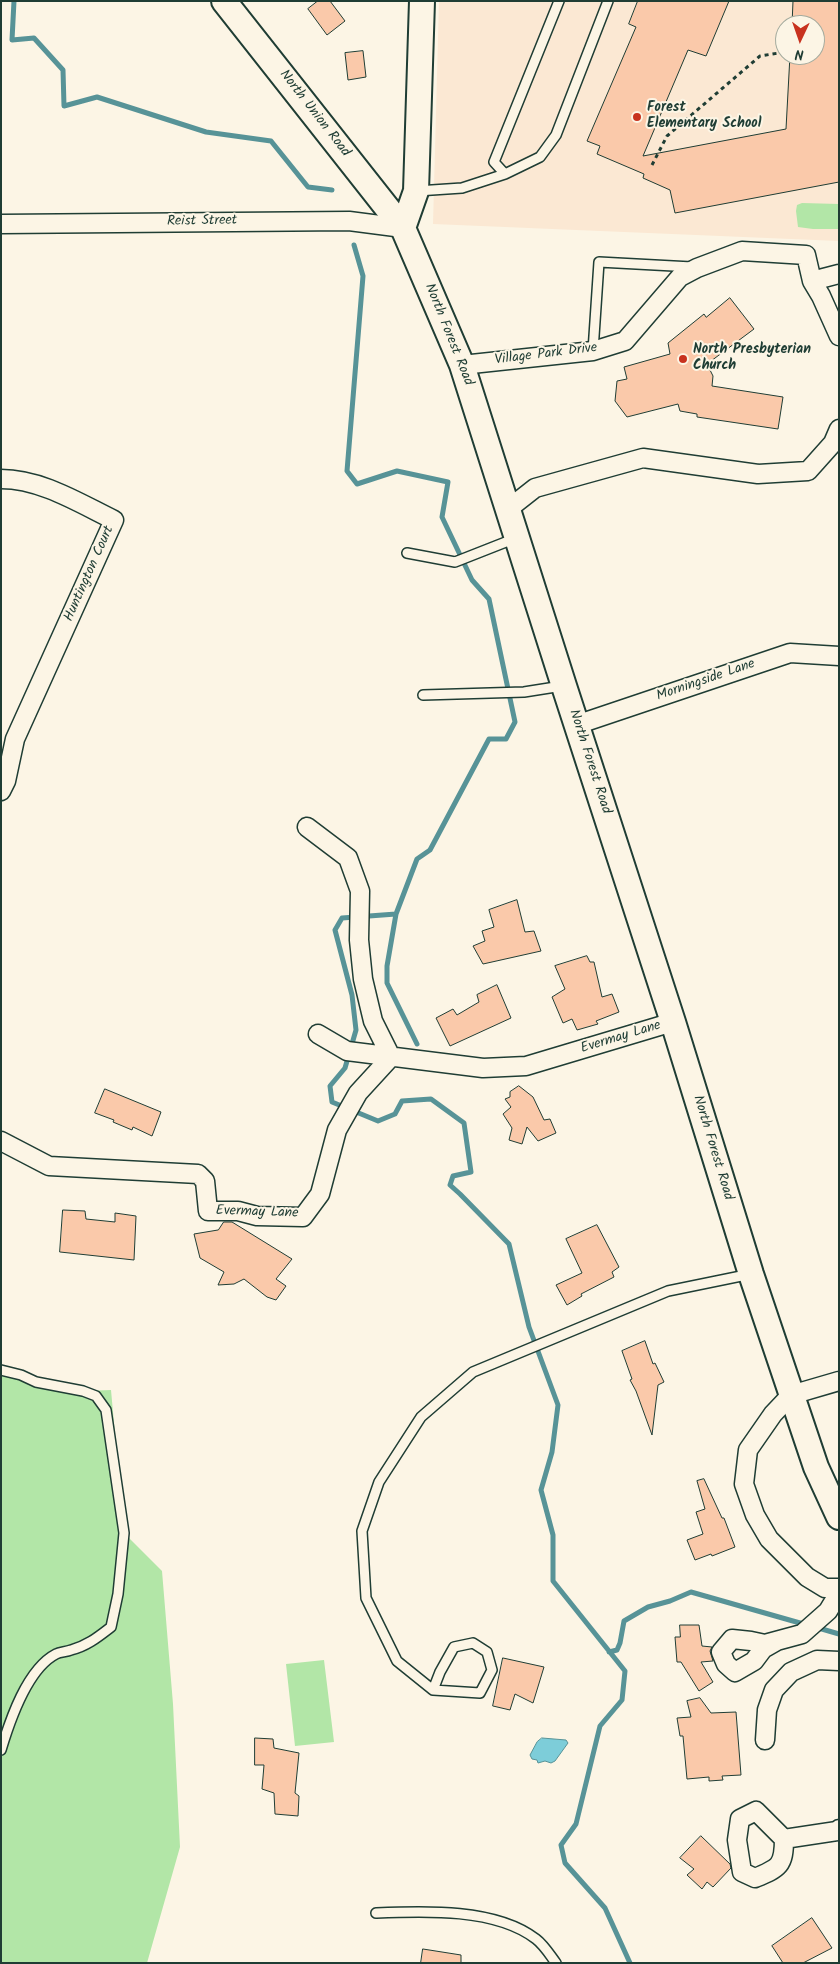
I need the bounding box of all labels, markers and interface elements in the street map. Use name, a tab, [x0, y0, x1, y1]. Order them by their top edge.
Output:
north arrow	[775, 15, 825, 65]
text: N	[794, 43, 804, 65]
street label: North Union Road	[275, 67, 353, 161]
place label: Forest Elementary School	[647, 101, 761, 134]
marker: Forest Elementary School	[631, 111, 643, 123]
street label: Reist Street	[167, 213, 237, 231]
street label: North Forest Road	[420, 281, 476, 389]
street label: Village Park Drive	[494, 340, 598, 370]
place label: North Presbyterian Church	[693, 343, 811, 376]
marker: North Presbyterian Church	[677, 353, 689, 365]
street label: Huntington Court	[61, 524, 119, 624]
street label: Morningside Lane	[655, 656, 757, 706]
street label: North Forest Road	[564, 708, 614, 816]
street label: Evermay Lane	[579, 1018, 663, 1058]
street label: North Forest Road	[688, 1094, 736, 1202]
street label: Evermay Lane	[215, 1203, 299, 1223]

